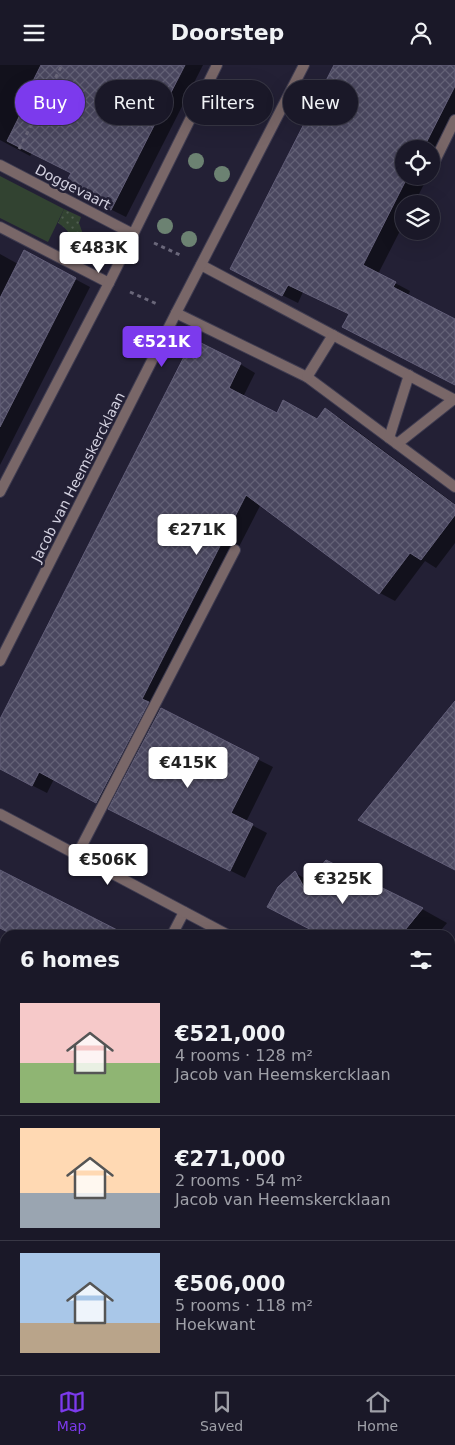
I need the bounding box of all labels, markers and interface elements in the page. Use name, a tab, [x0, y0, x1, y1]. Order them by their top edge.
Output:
icon: menu	[20, 19, 48, 47]
icon: person	[407, 19, 435, 47]
text: Doorstep	[171, 20, 284, 45]
chip: Buy	[15, 80, 85, 125]
chip: Rent	[95, 80, 173, 125]
chip: Filters	[183, 80, 273, 125]
chip: New	[283, 80, 358, 125]
map controls	[395, 140, 440, 240]
button: locate	[395, 140, 440, 185]
street label: Doggevaart	[33, 161, 114, 213]
button: layers	[395, 195, 440, 240]
pin: €483K	[64, 231, 134, 274]
text: €483K	[71, 238, 127, 257]
pin: €521K	[127, 325, 197, 368]
text: €521K	[134, 332, 190, 351]
street label: Jacob van Heemskercklaan	[28, 389, 128, 566]
pin: €271K	[162, 513, 232, 556]
text: €271K	[169, 520, 225, 539]
pin: €415K	[153, 747, 223, 789]
text: €415K	[160, 753, 216, 772]
pin: €506K	[73, 843, 143, 886]
text: €506K	[80, 850, 136, 869]
pin: €325K	[308, 863, 378, 905]
text: €325K	[315, 869, 371, 888]
icon: filters	[407, 946, 435, 974]
text: 6 homes	[20, 948, 120, 972]
text: €521,000	[175, 1022, 285, 1046]
icon: home	[60, 1023, 120, 1083]
text: 4 rooms · 128 m²	[175, 1046, 313, 1065]
text: Jacob van Heemskercklaan	[175, 1065, 391, 1084]
text: €271,000	[175, 1147, 285, 1171]
icon: home	[60, 1148, 120, 1208]
text: 2 rooms · 54 m²	[175, 1171, 303, 1190]
text: Jacob van Heemskercklaan	[175, 1190, 391, 1209]
text: €506,000	[175, 1272, 285, 1296]
icon: home	[60, 1273, 120, 1333]
text: 5 rooms · 118 m²	[175, 1296, 313, 1315]
text: Hoekwant	[175, 1315, 255, 1334]
tab: Map	[57, 1388, 86, 1434]
tab: Saved	[200, 1388, 243, 1434]
tab: Home	[357, 1388, 398, 1434]

